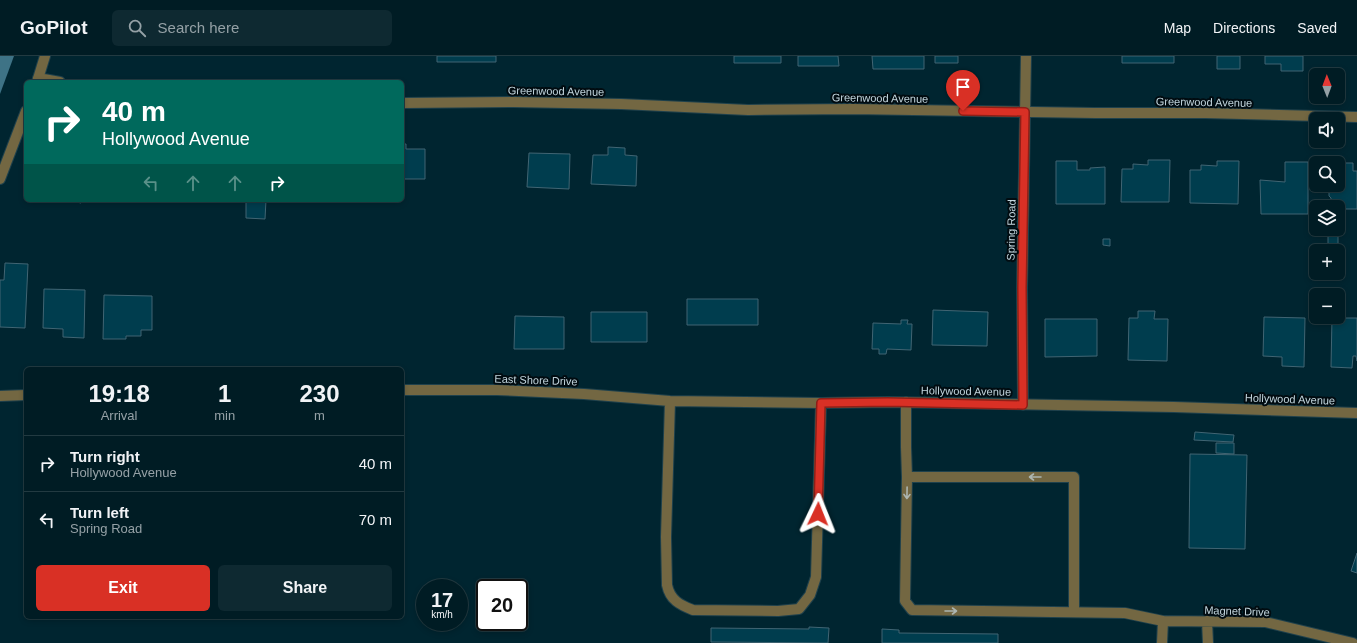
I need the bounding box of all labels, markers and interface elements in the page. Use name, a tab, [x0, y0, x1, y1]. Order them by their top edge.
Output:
search box	[112, 10, 392, 46]
text: GoPilot	[20, 17, 88, 38]
icon: search	[126, 17, 148, 39]
text: Search here	[158, 19, 239, 36]
text: Map	[1164, 20, 1191, 36]
text: Directions	[1213, 20, 1275, 36]
text: Saved	[1297, 20, 1337, 36]
north arrow	[1309, 68, 1345, 104]
map controls	[1309, 68, 1345, 324]
pin	[946, 70, 980, 111]
icon: arrive	[952, 76, 974, 98]
street label: Greenwood Avenue	[508, 84, 604, 98]
street label: Greenwood Avenue	[832, 91, 928, 105]
street label: Greenwood Avenue	[1156, 95, 1252, 109]
icon: right	[36, 96, 88, 148]
text: 40 m	[102, 96, 166, 127]
button: sound	[1309, 112, 1345, 148]
text: Hollywood Avenue	[102, 129, 250, 149]
button: search	[1309, 156, 1345, 192]
icon: left	[140, 172, 162, 194]
icon: ahead	[182, 172, 204, 194]
icon: ahead	[224, 172, 246, 194]
icon: right	[266, 172, 288, 194]
street label: Spring Road	[1004, 199, 1018, 261]
button: layers	[1309, 200, 1345, 236]
button: +	[1309, 244, 1345, 280]
button: −	[1309, 288, 1345, 324]
street label: East Shore Drive	[494, 373, 578, 387]
text: 19:18	[88, 380, 150, 407]
text: 1	[218, 380, 231, 407]
text: 230	[300, 380, 340, 407]
street label: Hollywood Avenue	[921, 384, 1011, 398]
street label: Hollywood Avenue	[1245, 391, 1335, 407]
text: Arrival	[101, 408, 138, 423]
text: min	[214, 408, 235, 423]
text: m	[314, 408, 325, 423]
text: Turn right	[70, 448, 140, 465]
icon: right	[36, 453, 58, 475]
text: 40 m	[359, 455, 392, 472]
text: Hollywood Avenue	[70, 465, 177, 480]
one-way arrow	[1029, 473, 1042, 481]
one-way arrow	[903, 486, 911, 499]
position arrow	[797, 493, 839, 535]
text: Turn left	[70, 504, 129, 521]
icon: left	[36, 509, 58, 531]
text: 70 m	[359, 511, 392, 528]
text: Spring Road	[70, 521, 142, 536]
button: Exit	[36, 565, 210, 611]
button: Share	[218, 565, 392, 611]
speed limit sign: 20	[476, 579, 528, 631]
text: 17	[431, 589, 453, 611]
street label: Magnet Drive	[1204, 604, 1270, 618]
one-way arrow	[944, 607, 957, 615]
text: km/h	[431, 609, 453, 620]

